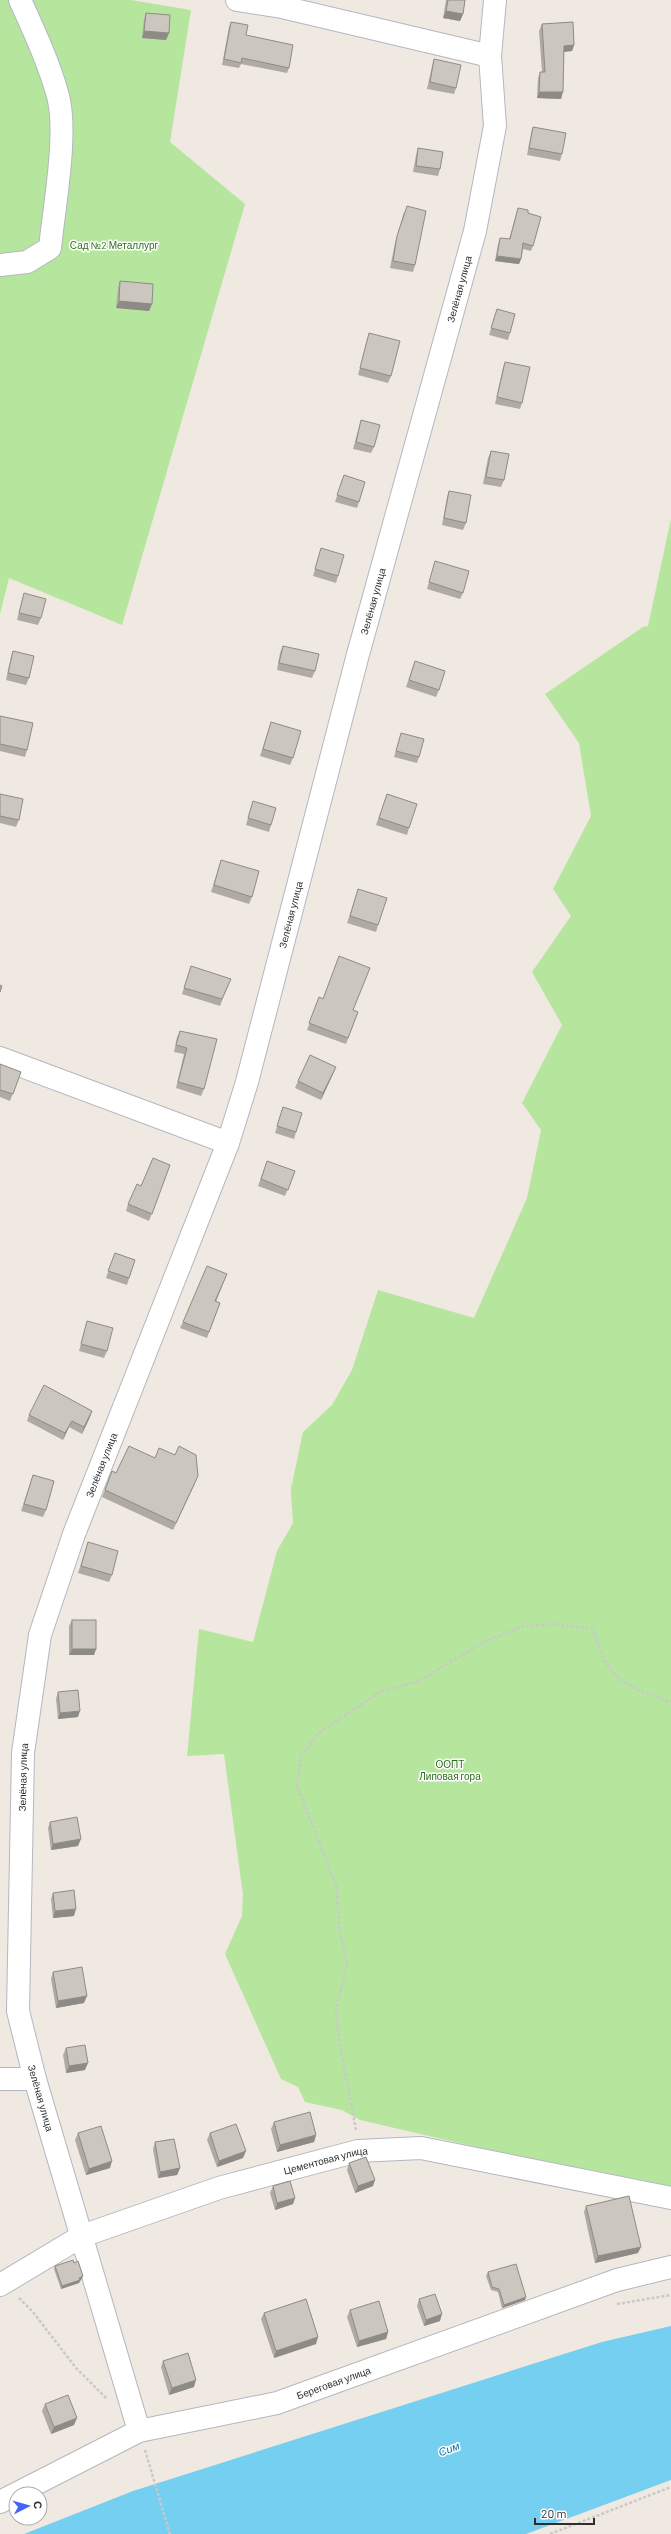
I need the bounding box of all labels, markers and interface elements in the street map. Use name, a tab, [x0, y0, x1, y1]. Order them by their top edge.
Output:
park label: Сад №2 Металлург	[70, 239, 158, 251]
street label: Зелёная улица	[444, 254, 474, 324]
street label: Зелёная улица	[358, 566, 388, 636]
street label: Зелёная улица	[276, 879, 305, 949]
street label: Зелёная улица	[83, 1431, 119, 1499]
street label: Зелёная улица	[16, 1742, 30, 1812]
park label: ООПТ Липовая гора	[419, 1758, 481, 1782]
street label: Зелёная улица	[26, 2063, 56, 2133]
street label: Цементовая улица	[282, 2145, 369, 2177]
street label: Береговая улица	[295, 2364, 373, 2401]
water label: Сим	[436, 2438, 462, 2458]
north arrow	[8, 2486, 48, 2526]
text: С	[32, 2500, 45, 2510]
scale bar	[535, 2500, 594, 2526]
text: 20 m	[541, 2506, 567, 2520]

